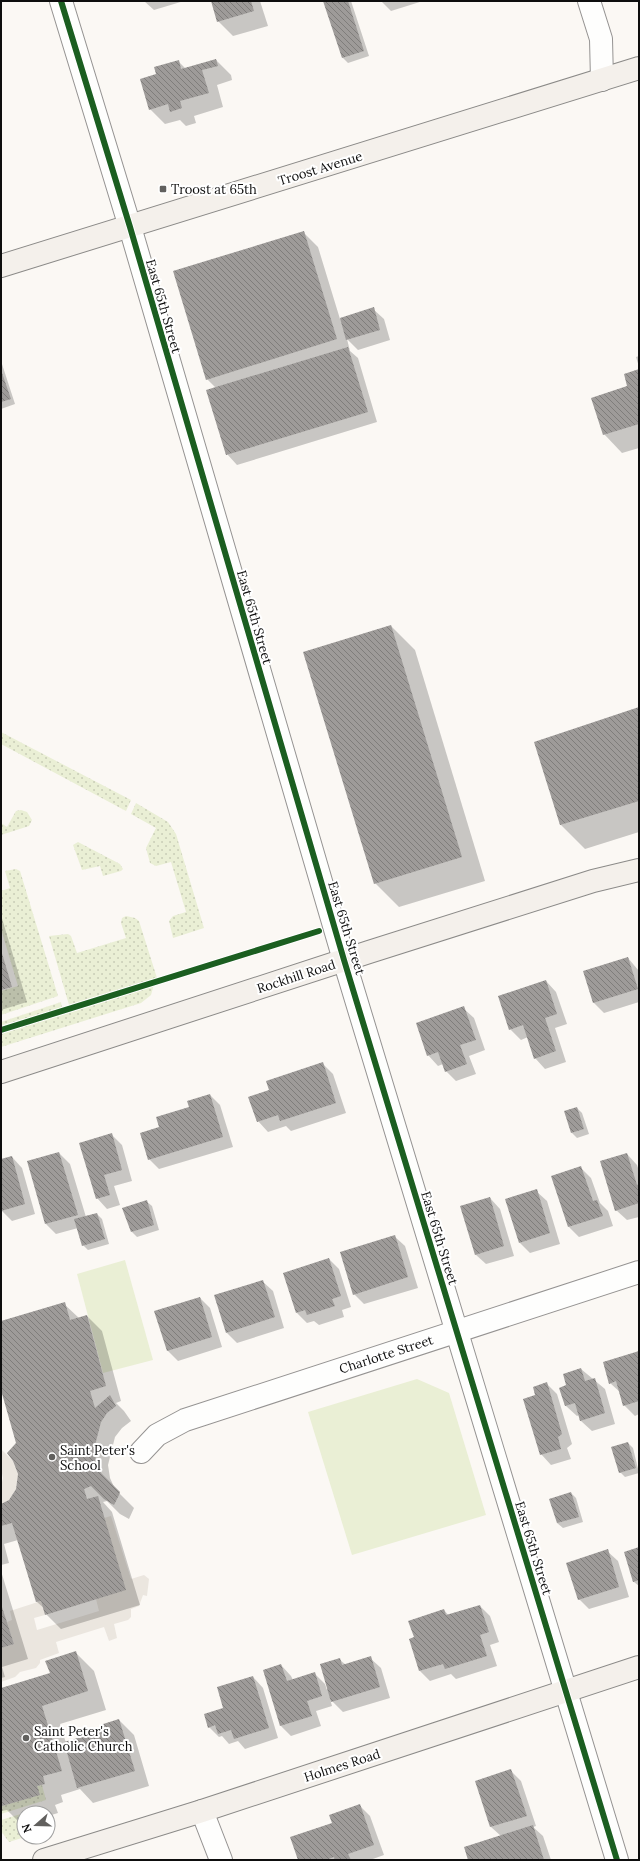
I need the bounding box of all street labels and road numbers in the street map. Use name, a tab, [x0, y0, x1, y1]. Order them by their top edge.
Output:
street label: Troost Avenue	[276, 148, 364, 189]
street label: East 65th Street	[142, 257, 185, 355]
street label: East 65th Street	[233, 568, 276, 666]
street label: East 65th Street	[324, 879, 369, 977]
street label: Rockhill Road	[255, 956, 338, 997]
street label: East 65th Street	[417, 1189, 462, 1287]
street label: Charlotte Street	[337, 1331, 435, 1378]
street label: East 65th Street	[511, 1499, 556, 1597]
street label: Holmes Road	[302, 1745, 383, 1786]

